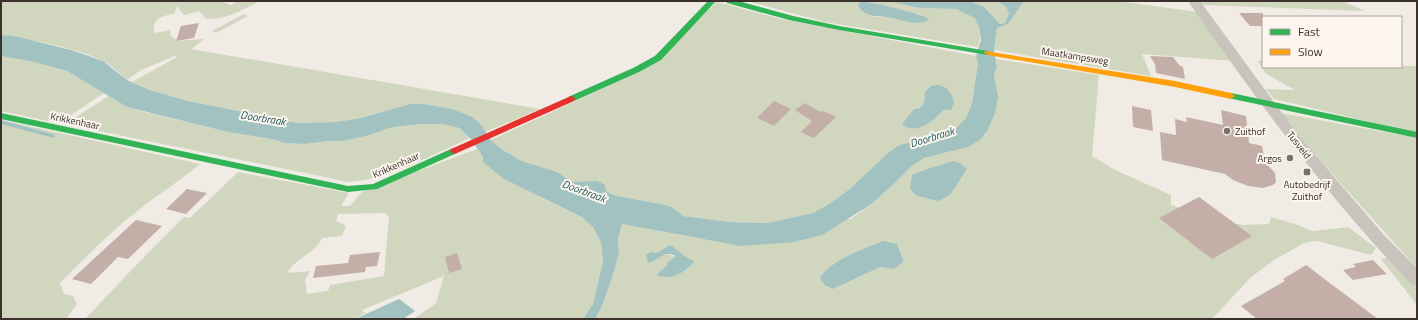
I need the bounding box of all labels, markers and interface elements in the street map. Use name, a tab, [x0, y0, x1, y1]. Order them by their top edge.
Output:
legend	[1262, 16, 1402, 68]
text: Fast	[1298, 22, 1321, 41]
text: Slow	[1298, 42, 1323, 61]
street label: Maatkampsweg	[1040, 43, 1110, 69]
water label: Doorbraak	[239, 107, 288, 130]
street label: Krikkenhaar	[49, 108, 102, 134]
water label: Doorbraak	[908, 122, 957, 151]
place label: Zuithof	[1235, 124, 1266, 139]
marker: Zuithof	[1222, 126, 1232, 136]
street label: Tusveld	[1283, 128, 1315, 162]
street label: Krikkenhaar	[370, 148, 422, 182]
place label: Argos	[1258, 151, 1282, 166]
marker: Argos	[1285, 153, 1295, 163]
marker: Autobedrijf Zuithof	[1302, 167, 1312, 177]
water label: Doorbraak	[560, 176, 609, 207]
place label: Autobedrijf Zuithof	[1284, 177, 1331, 204]

